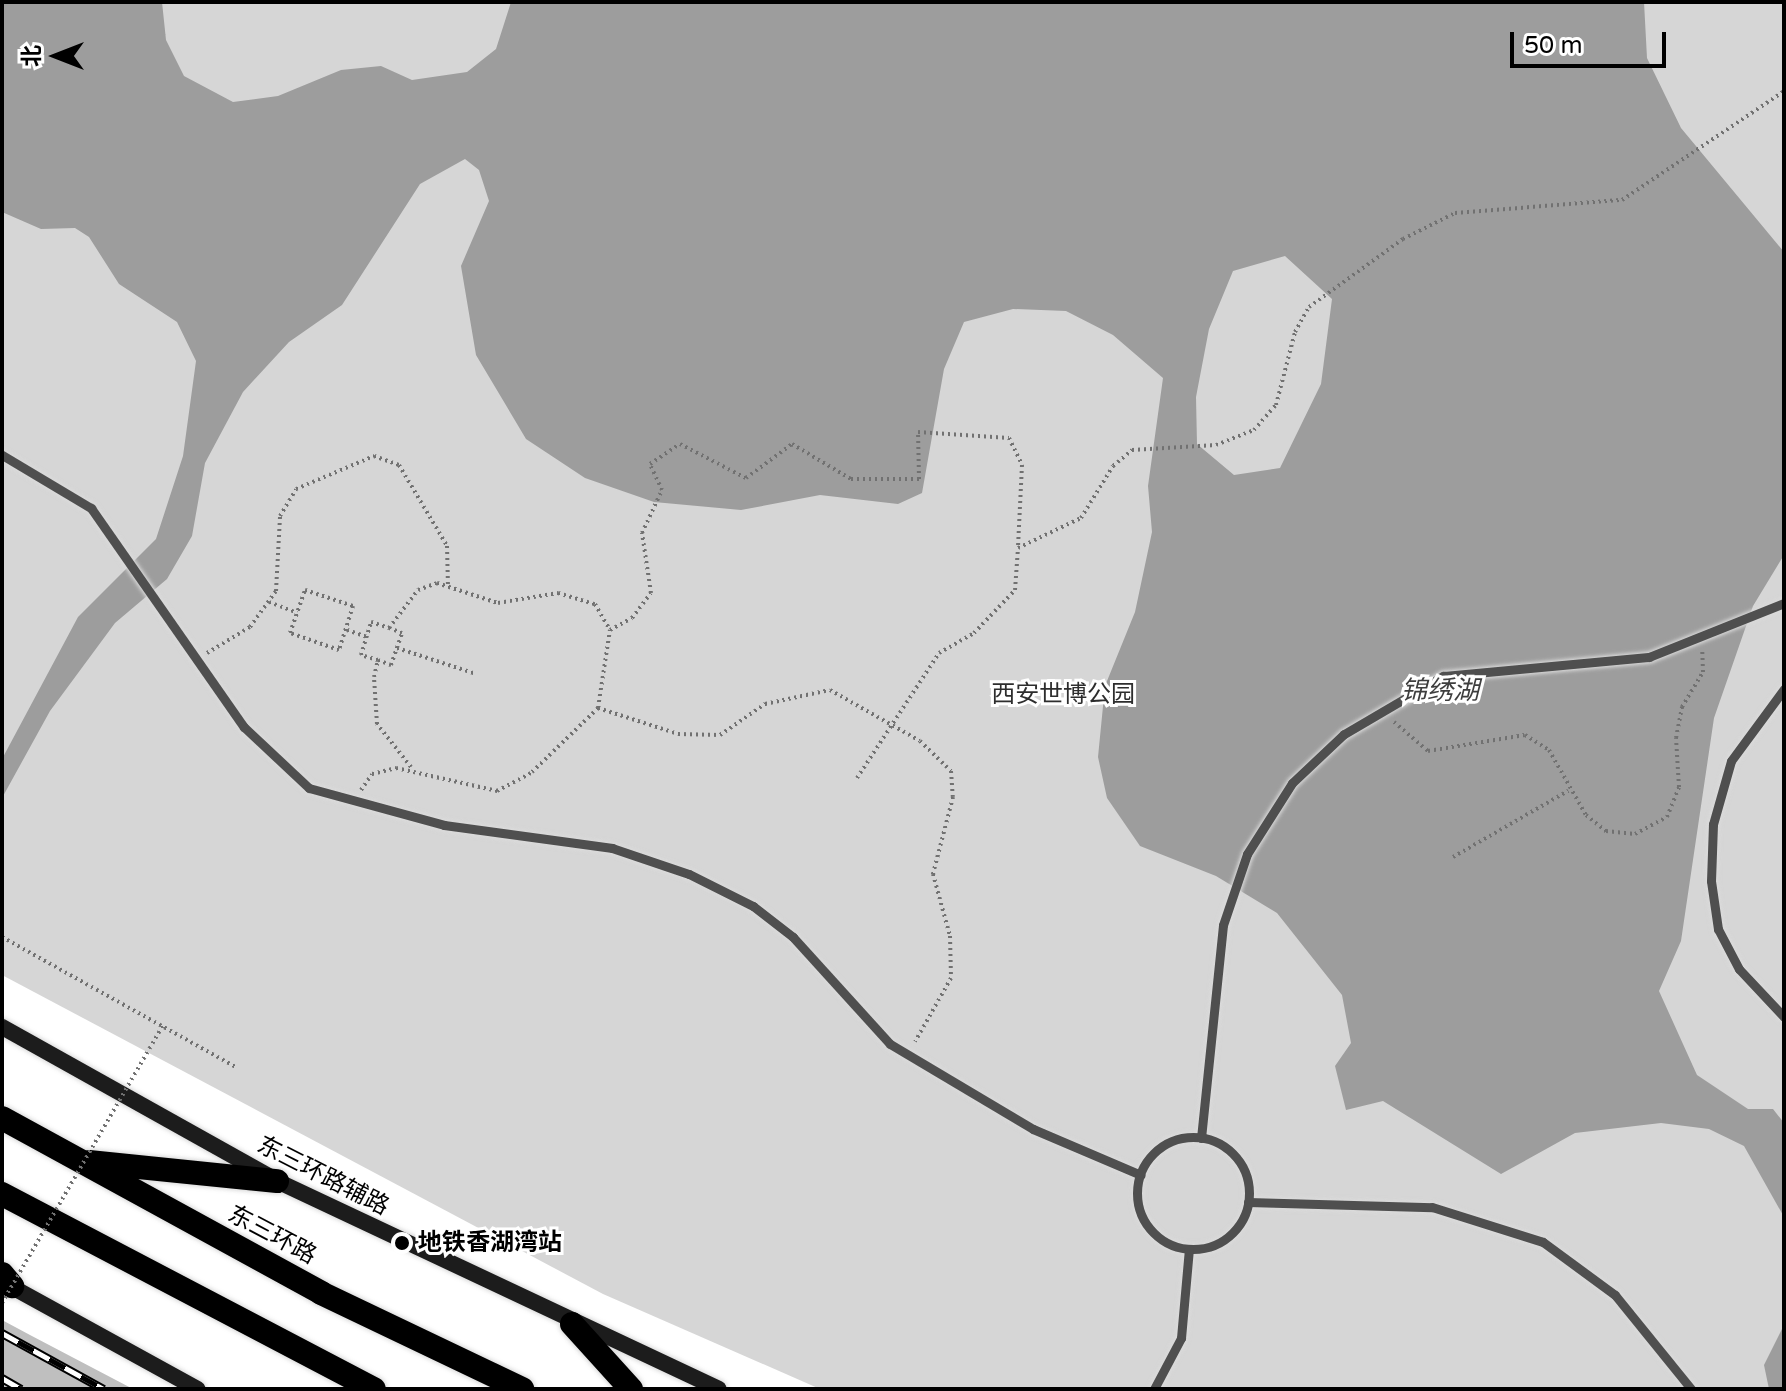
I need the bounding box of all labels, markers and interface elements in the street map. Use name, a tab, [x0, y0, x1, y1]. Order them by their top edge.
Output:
north arrow	[16, 16, 96, 96]
scale bar	[1514, 16, 1670, 66]
text: 50 m	[1524, 31, 1582, 60]
text: 北	[19, 45, 45, 67]
water label: 锦绣湖	[1401, 675, 1479, 707]
park label: 西安世博公园	[991, 681, 1135, 709]
street label: 东三环路辅路	[252, 1130, 394, 1222]
street label: 东三环路	[223, 1200, 321, 1270]
place label: 地铁香湖湾站	[418, 1229, 562, 1257]
marker: 地铁香湖湾站	[393, 1234, 411, 1252]

